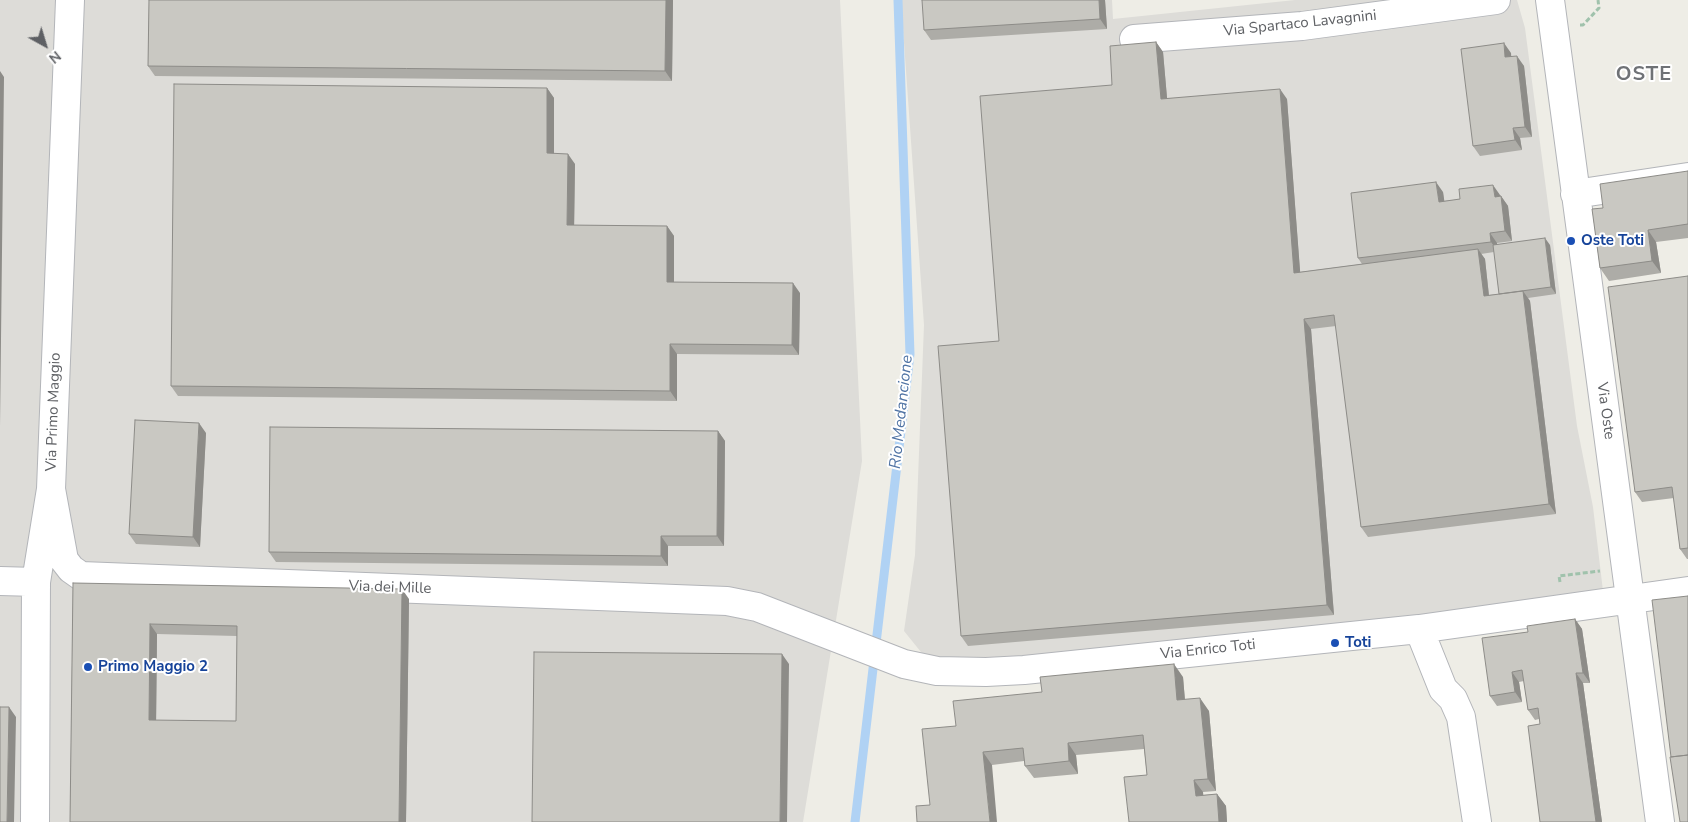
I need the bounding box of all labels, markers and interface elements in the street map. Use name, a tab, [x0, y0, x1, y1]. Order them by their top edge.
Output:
street label: Via Spartaco Lavagnini	[1223, 7, 1377, 41]
north arrow	[20, 20, 70, 70]
text: N	[45, 46, 65, 68]
district label: OSTE	[1615, 63, 1673, 87]
place label: Oste Toti	[1581, 232, 1644, 250]
marker: Oste Toti	[1565, 235, 1577, 247]
street label: Via Primo Maggio	[43, 352, 65, 472]
water label: Rio Medancione	[886, 354, 918, 470]
street label: Via Oste	[1592, 381, 1618, 441]
street label: Via dei Mille	[348, 578, 432, 598]
place label: Toti	[1345, 634, 1371, 652]
street label: Via Enrico Toti	[1160, 636, 1256, 664]
marker: Toti	[1329, 637, 1341, 649]
place label: Primo Maggio 2	[98, 658, 208, 676]
marker: Primo Maggio 2	[82, 661, 94, 673]

